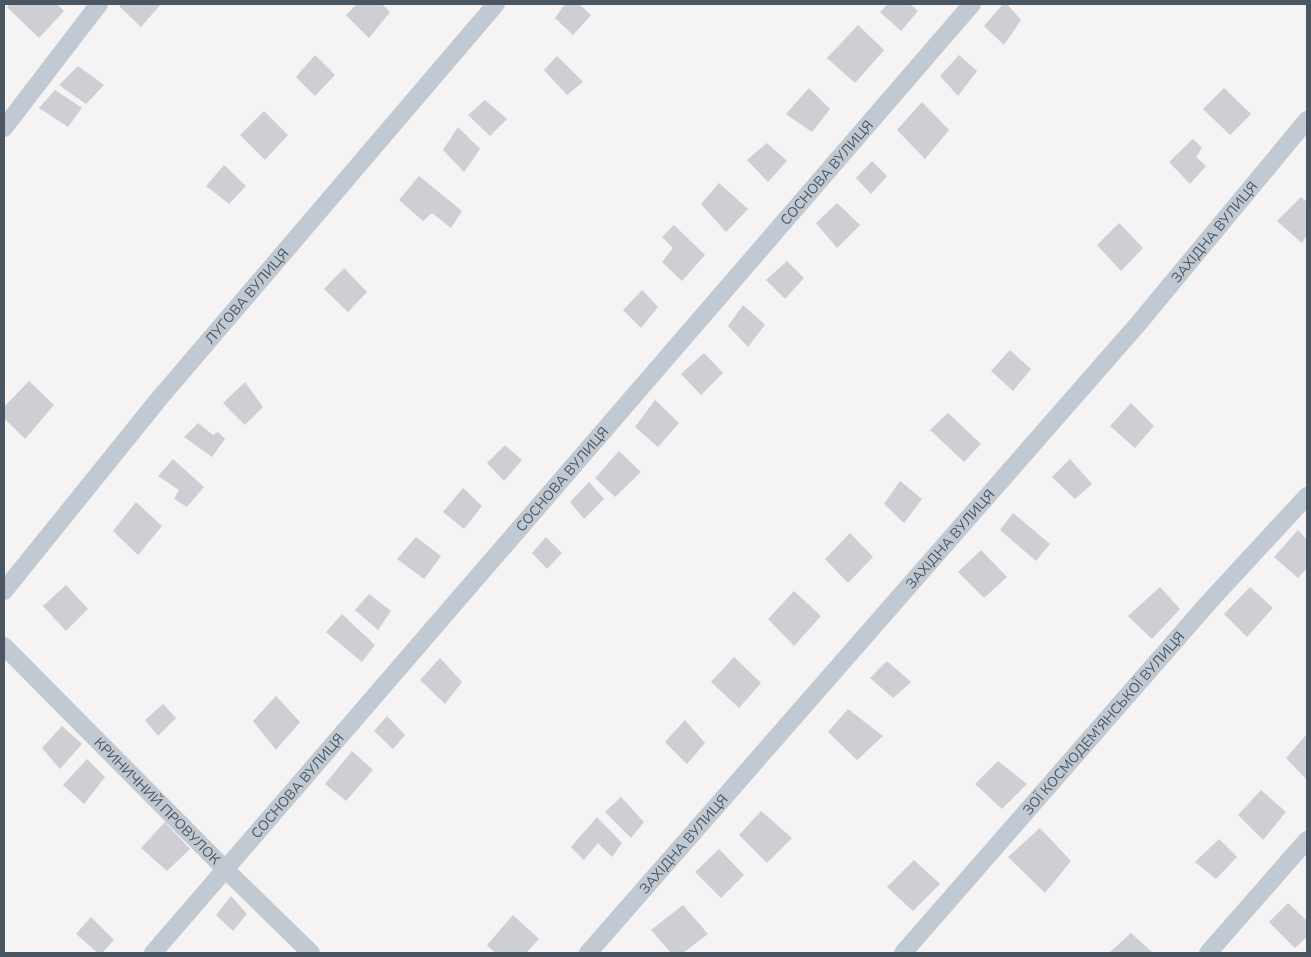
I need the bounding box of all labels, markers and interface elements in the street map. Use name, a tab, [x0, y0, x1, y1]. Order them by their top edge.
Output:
street label: СОСНОВА ВУЛИЦЯ	[776, 116, 877, 229]
street label: ЗАХІДНА ВУЛИЦЯ	[1167, 177, 1262, 287]
street label: ЛУГОВА ВУЛИЦЯ	[201, 244, 293, 348]
street label: СОСНОВА ВУЛИЦЯ	[511, 422, 613, 536]
street label: ЗАХІДНА ВУЛИЦЯ	[901, 485, 999, 593]
street label: ЗОЇ КОСМОДЕМ’ЯНСЬКОЇ ВУЛИЦЯ	[1018, 627, 1189, 819]
street label: СОСНОВА ВУЛИЦЯ	[247, 729, 348, 842]
street label: КРИНИЧНИЙ ПРОВУЛОК	[90, 733, 225, 869]
street label: ЗАХІДНА ВУЛИЦЯ	[635, 790, 732, 898]

